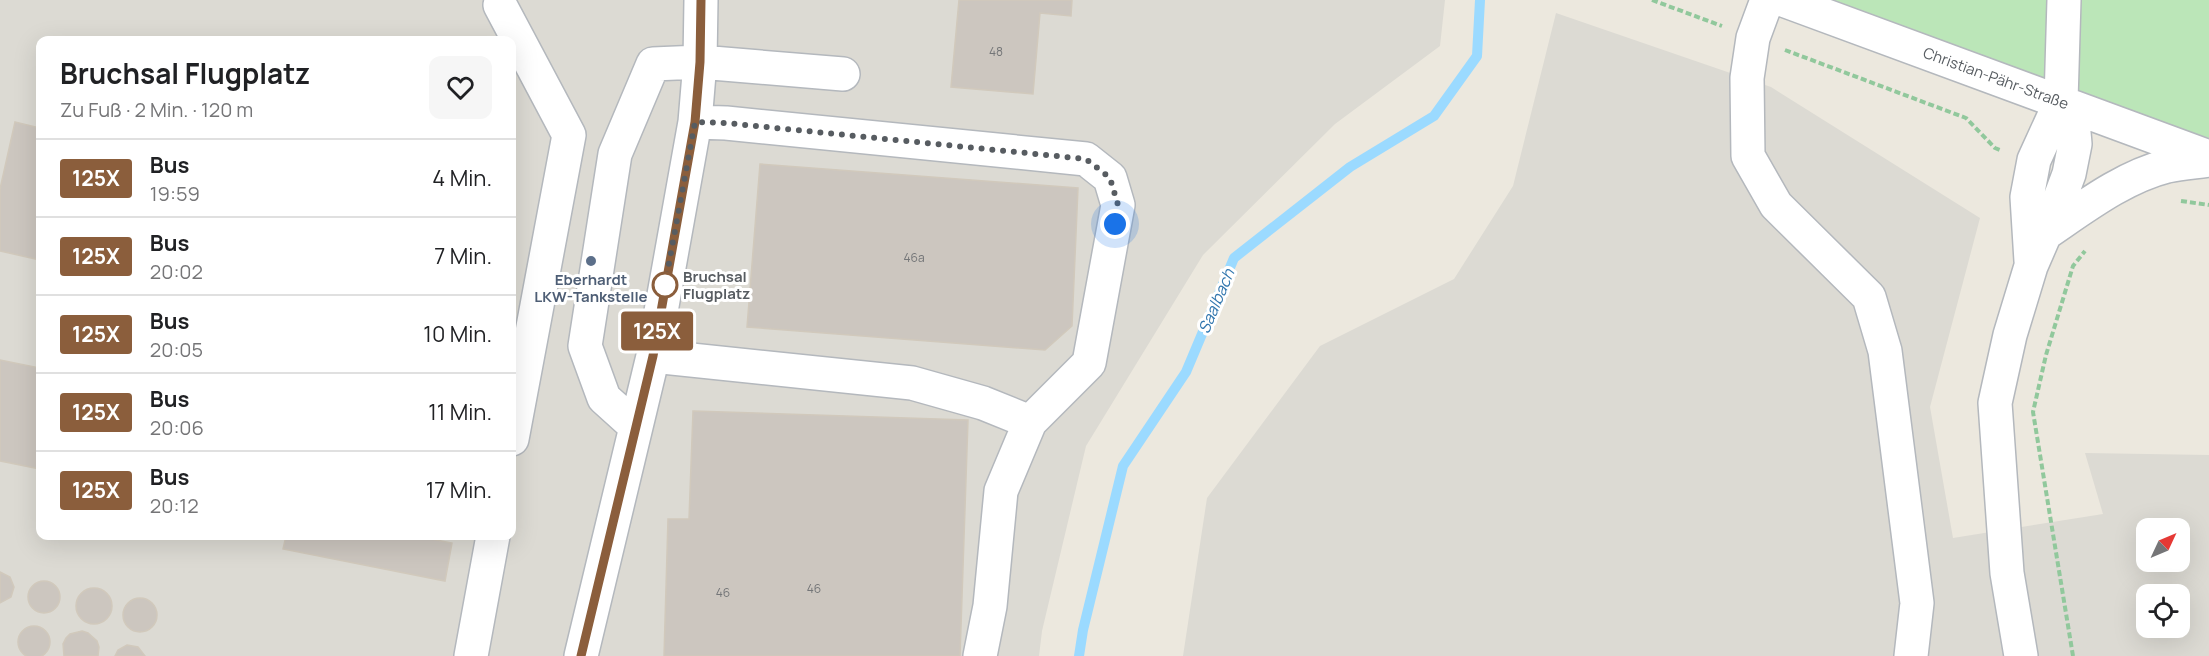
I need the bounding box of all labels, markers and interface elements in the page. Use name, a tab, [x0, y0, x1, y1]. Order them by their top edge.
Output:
street label: Christian-Pähr-Straße	[1920, 42, 2072, 114]
house number: 48	[989, 43, 1003, 60]
text: Bruchsal Flugplatz	[60, 54, 310, 92]
button: heart	[429, 56, 492, 119]
text: Zu Fuß · 2 Min. · 120 m	[60, 96, 253, 123]
text: Bus	[150, 150, 189, 180]
text: 4 Min.	[432, 163, 492, 193]
text: 125X	[72, 164, 120, 192]
text: 19:59	[150, 180, 200, 207]
your location	[1100, 209, 1130, 239]
text: Bus	[150, 228, 189, 258]
text: 7 Min.	[434, 241, 492, 271]
text: 125X	[72, 242, 120, 270]
house number: 46a	[903, 249, 925, 266]
marker: Eberhardt LKW-Tankstelle	[584, 254, 598, 268]
text: 20:02	[150, 258, 203, 285]
water label: Saalbach	[1193, 265, 1240, 337]
place label: Bruchsal Flugplatz	[683, 266, 750, 304]
place label: Eberhardt LKW-Tankstelle	[534, 269, 648, 307]
marker: Bruchsal Flugplatz	[652, 272, 678, 298]
text: Bus	[150, 306, 189, 336]
line badge: 125X	[615, 312, 699, 350]
text: 125X	[633, 317, 681, 345]
text: 10 Min.	[423, 319, 492, 349]
text: 125X	[72, 320, 120, 348]
text: 20:05	[150, 336, 203, 363]
text: Bus	[150, 384, 189, 414]
text: 11 Min.	[428, 397, 492, 427]
text: 125X	[72, 398, 120, 426]
text: 20:06	[150, 414, 204, 441]
text: Bus	[150, 462, 189, 492]
text: 17 Min.	[426, 475, 492, 505]
text: 125X	[72, 476, 120, 504]
text: 20:12	[150, 492, 199, 519]
north arrow	[2136, 518, 2190, 572]
map controls	[2136, 518, 2190, 638]
house number: 46	[807, 580, 821, 597]
house number: 46	[716, 584, 730, 601]
button: locate	[2136, 584, 2190, 638]

